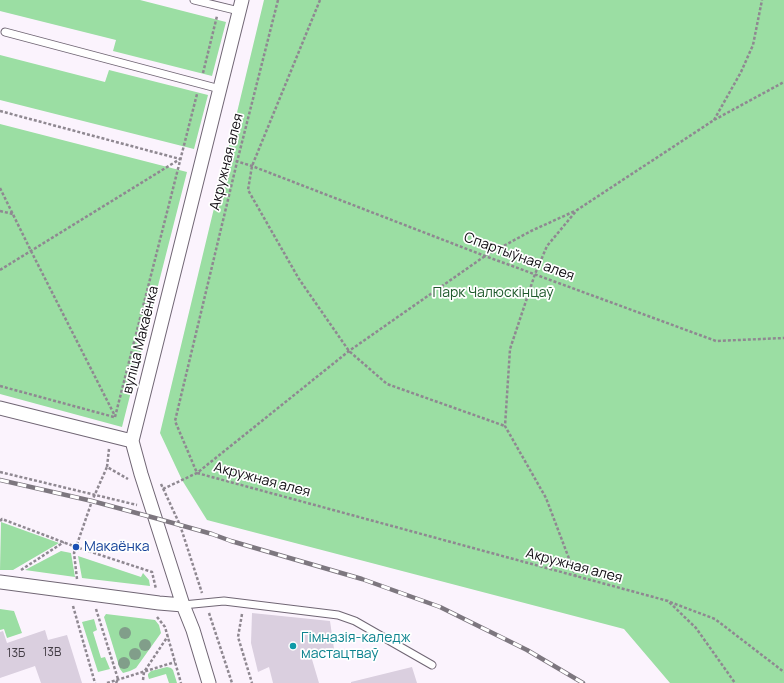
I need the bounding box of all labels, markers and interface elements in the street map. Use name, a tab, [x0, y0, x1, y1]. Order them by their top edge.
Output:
street label: Акружная алея	[207, 112, 247, 212]
street label: Спартыўная алея	[462, 229, 576, 285]
street label: вуліца Макаёнка	[119, 284, 163, 396]
park label: Парк Чалюскінцаў	[432, 285, 554, 301]
street label: Акружная алея	[212, 459, 312, 501]
place label: Макаёнка	[84, 539, 149, 555]
marker: Макаёнка	[71, 542, 81, 552]
street label: Акружная алея	[524, 545, 624, 587]
place label: Гімназія-каледж мастацтваў	[301, 630, 411, 662]
marker: Гімназія-каледж мастацтваў	[288, 641, 298, 651]
house number: 13В	[43, 646, 61, 660]
house number: 13Б	[7, 647, 25, 661]

